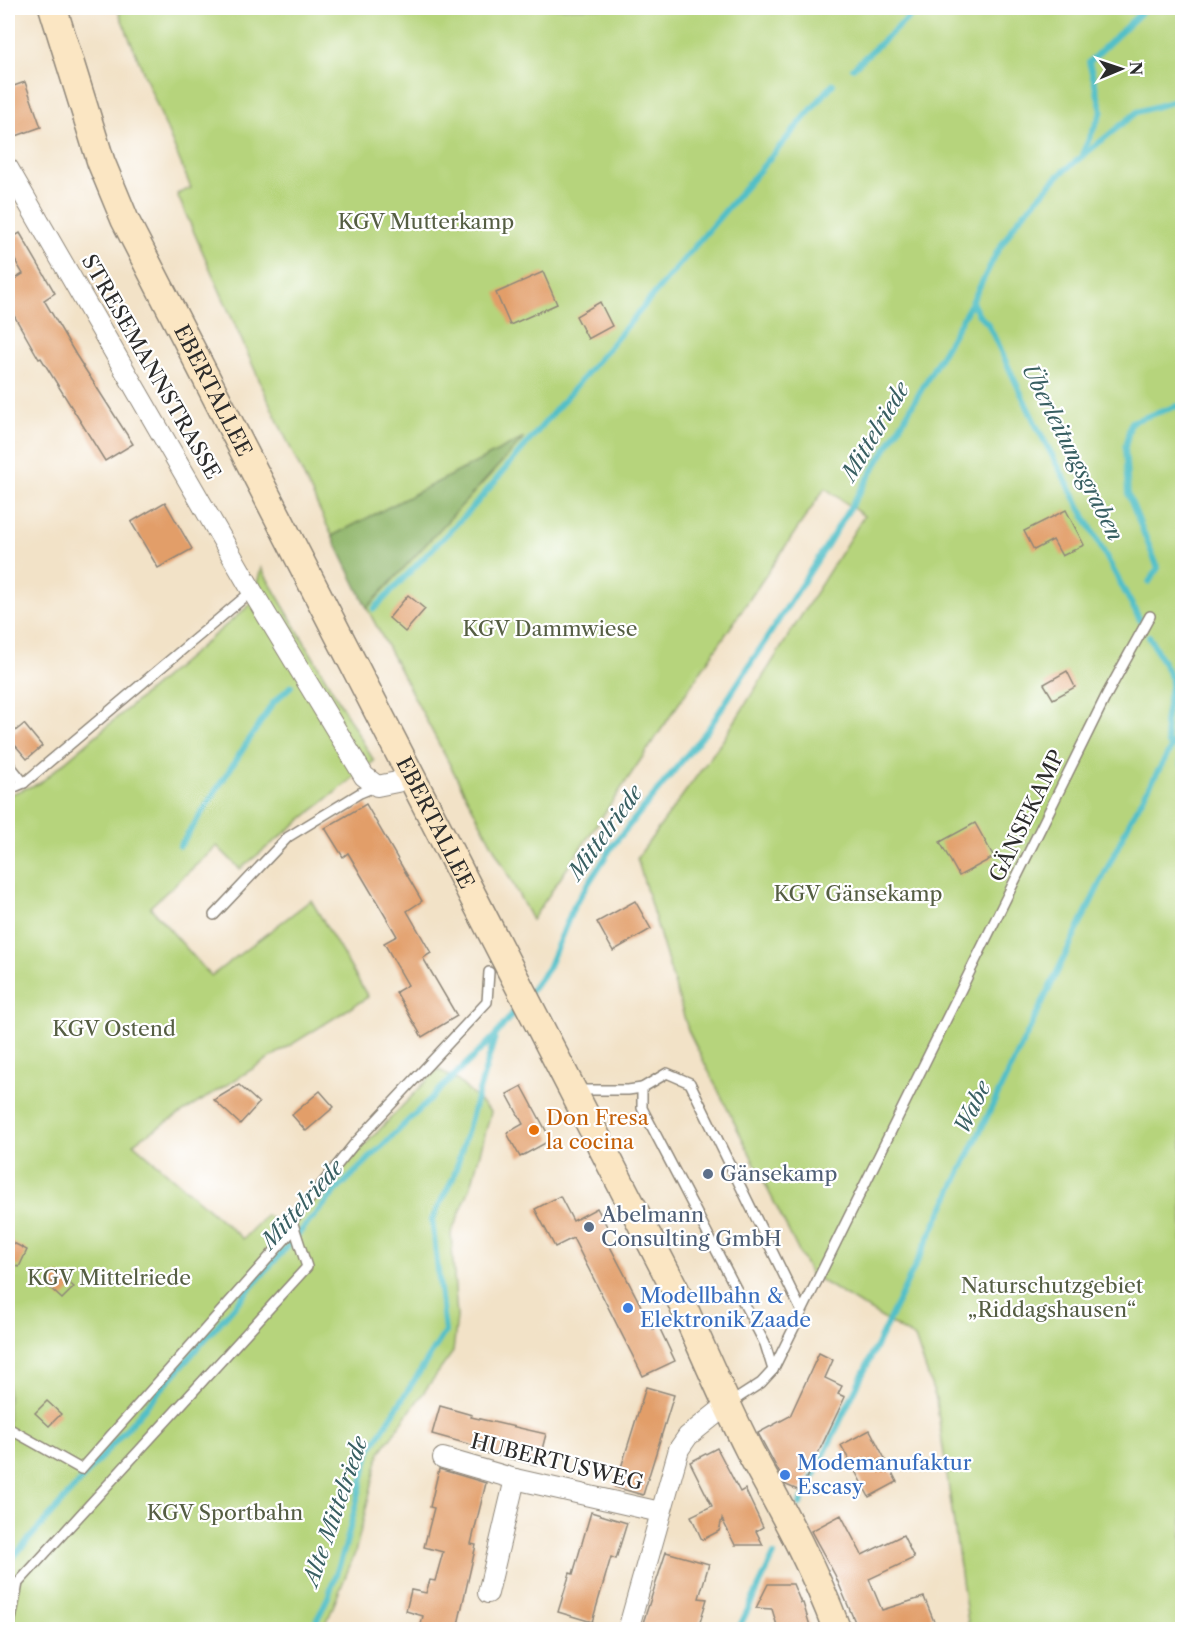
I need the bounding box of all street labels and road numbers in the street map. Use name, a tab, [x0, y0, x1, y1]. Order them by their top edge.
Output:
street label: STRESEMANNSTRASSE	[77, 250, 226, 484]
street label: EBERTALLEE	[169, 320, 257, 461]
street label: GÄNSEKAMP	[984, 746, 1069, 886]
street label: EBERTALLEE	[391, 753, 480, 893]
street label: HUBERTUSWEG	[468, 1428, 646, 1495]

